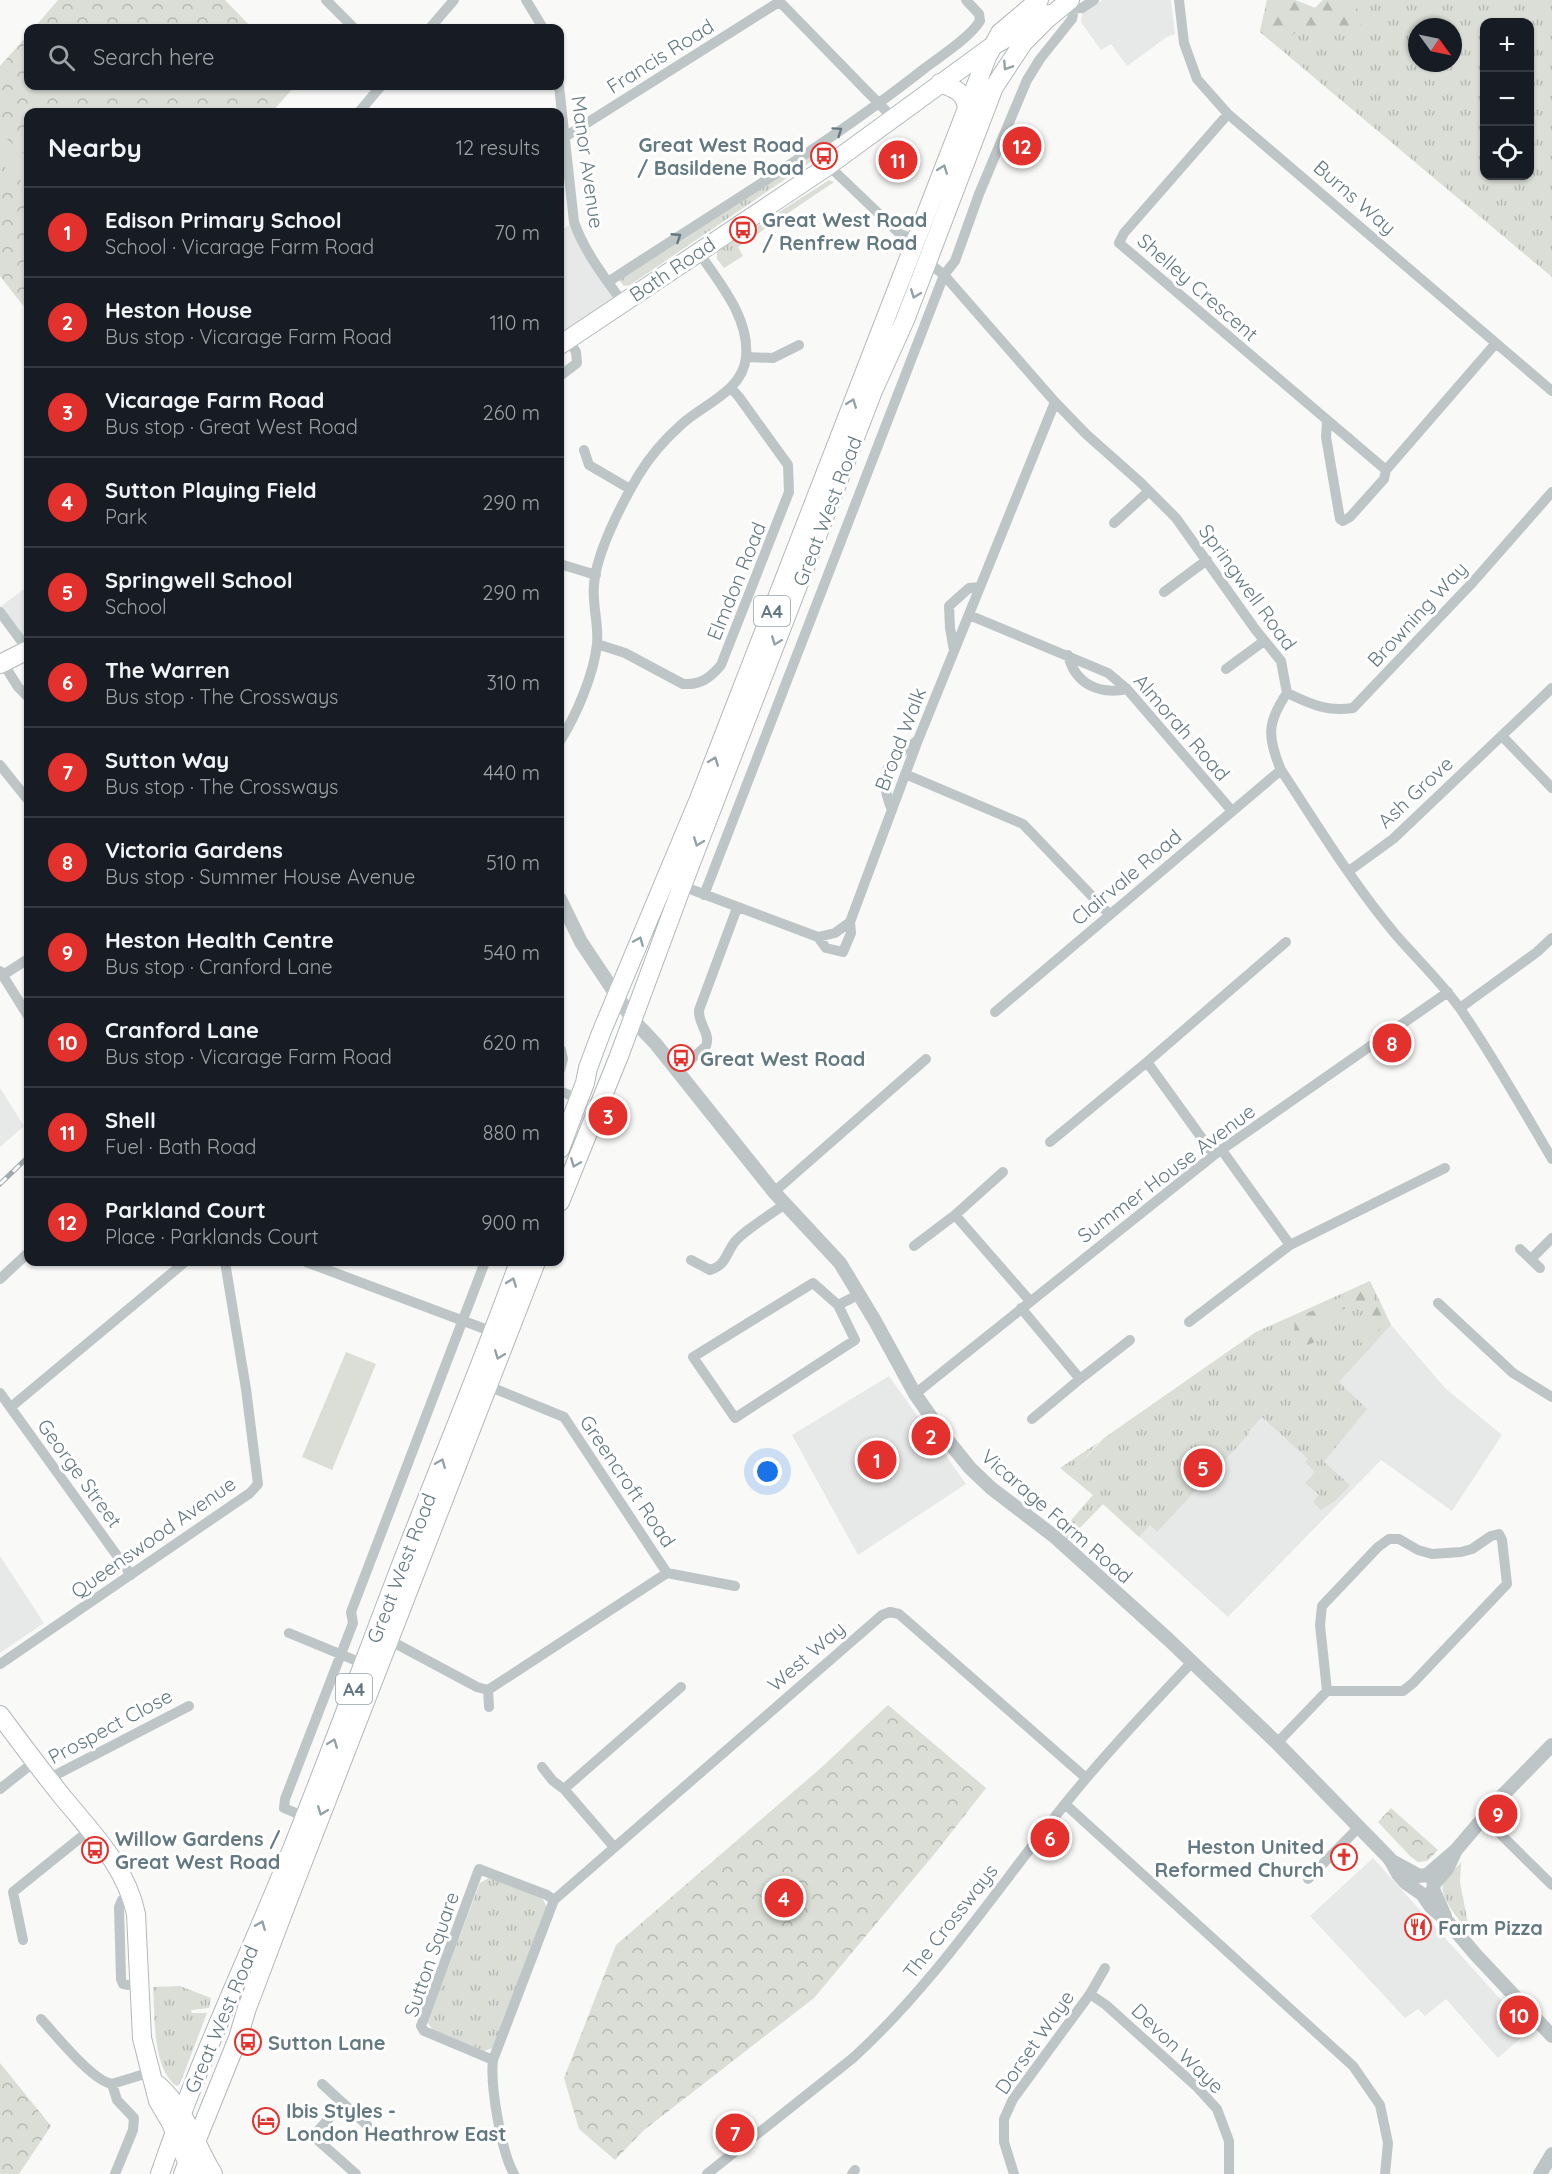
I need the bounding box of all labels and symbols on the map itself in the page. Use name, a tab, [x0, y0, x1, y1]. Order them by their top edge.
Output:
street label: Francis Road	[602, 13, 718, 99]
north arrow	[1408, 18, 1462, 72]
one-way arrow	[1003, 59, 1014, 70]
street label: Manor Avenue	[566, 94, 610, 230]
pin: 12	[1002, 124, 1042, 168]
one-way arrow	[831, 127, 842, 138]
place label: Great West Road / Basildene Road	[637, 132, 804, 180]
pin: 11	[878, 138, 918, 182]
bus stop icon: Great West Road / Basildene Road	[809, 141, 839, 171]
street label: Burns Way	[1309, 154, 1401, 240]
one-way arrow	[936, 164, 948, 175]
place label: Great West Road / Renfrew Road	[762, 207, 927, 255]
bus stop icon: Great West Road / Renfrew Road	[728, 215, 758, 245]
street label: Shelley Crescent	[1132, 228, 1264, 346]
street label: Bath Road	[624, 231, 720, 307]
one-way arrow	[671, 233, 682, 244]
one-way arrow	[909, 289, 922, 299]
one-way arrow	[845, 398, 857, 409]
street label: Great West Road	[787, 433, 867, 589]
street label: Elmdon Road	[701, 518, 771, 644]
street label: Springwell Road	[1194, 519, 1302, 655]
street label: Browning Way	[1362, 556, 1472, 672]
road number: A4	[754, 596, 790, 626]
one-way arrow	[771, 635, 784, 646]
street label: Almorah Road	[1129, 668, 1235, 786]
street label: Broad Walk	[869, 684, 931, 794]
street label: Ash Grove	[1372, 751, 1458, 833]
one-way arrow	[706, 756, 719, 767]
street label: Clairvale Road	[1066, 824, 1186, 930]
one-way arrow	[693, 837, 706, 847]
one-way arrow	[632, 937, 644, 948]
pin: 8	[1372, 1020, 1412, 1066]
bus stop icon: Great West Road	[666, 1043, 696, 1073]
place label: Great West Road	[700, 1046, 865, 1071]
pin: 3	[588, 1094, 628, 1138]
street label: Summer House Avenue	[1072, 1098, 1260, 1248]
one-way arrow	[570, 1156, 582, 1167]
one-way arrow	[504, 1277, 517, 1287]
one-way arrow	[494, 1349, 507, 1360]
street label: Greencroft Road	[575, 1410, 681, 1552]
street label: George Street	[32, 1414, 128, 1532]
pin: 2	[912, 1414, 950, 1458]
pin: 1	[858, 1438, 896, 1482]
street label: Vicarage Farm Road	[976, 1443, 1138, 1589]
pin: 5	[1184, 1446, 1222, 1490]
your location	[753, 1457, 782, 1486]
one-way arrow	[434, 1459, 446, 1470]
street label: Queenswood Avenue	[66, 1471, 240, 1603]
street label: Great West Road	[361, 1490, 441, 1646]
street label: West Way	[762, 1616, 850, 1696]
road number: A4	[336, 1674, 372, 1704]
street label: Prospect Close	[44, 1683, 176, 1769]
one-way arrow	[326, 1739, 339, 1749]
pin: 9	[1478, 1792, 1518, 1836]
one-way arrow	[317, 1805, 330, 1816]
pin: 6	[1030, 1816, 1070, 1860]
place label: Willow Gardens / Great West Road	[115, 1826, 281, 1874]
place label: Heston United Reformed Church	[1155, 1834, 1324, 1882]
bus stop icon: Willow Gardens / Great West Road	[80, 1835, 110, 1865]
church icon: Heston United Reformed Church	[1329, 1842, 1359, 1872]
street label: The Crossways	[897, 1858, 1003, 1984]
pin: 4	[764, 1876, 804, 1920]
street label: Sutton Square	[398, 1888, 464, 2020]
restaurant icon: Farm Pizza	[1403, 1912, 1433, 1942]
place label: Farm Pizza	[1438, 1915, 1543, 1940]
one-way arrow	[254, 1920, 266, 1931]
street label: Great West Road	[179, 1941, 263, 2097]
street label: Dorset Waye	[989, 1985, 1079, 2099]
pin: 10	[1500, 1992, 1538, 2038]
street label: Devon Waye	[1126, 1998, 1230, 2098]
bus stop icon: Sutton Lane	[233, 2027, 263, 2057]
place label: Sutton Lane	[268, 2030, 385, 2055]
place label: Ibis Styles - London Heathrow East	[286, 2098, 506, 2146]
hotel icon: Ibis Styles - London Heathrow East	[251, 2106, 281, 2136]
pin: 7	[716, 2110, 754, 2156]

